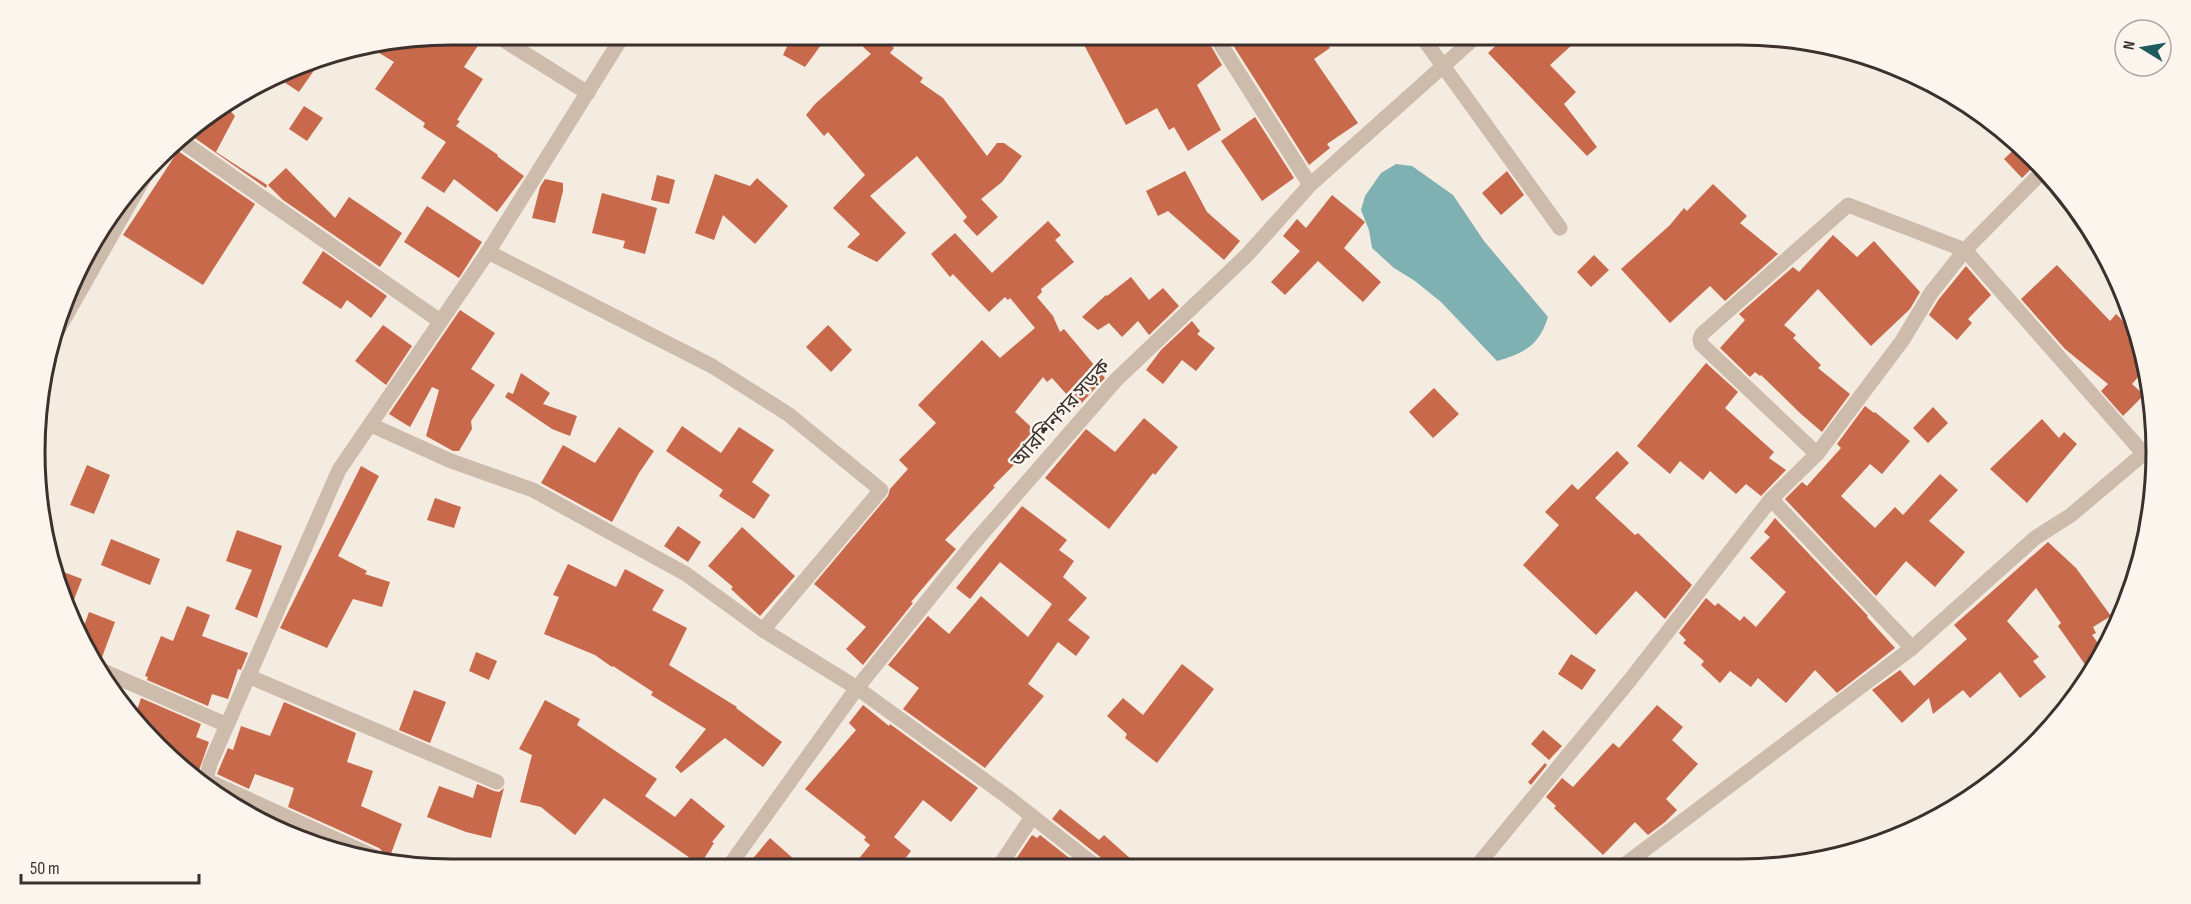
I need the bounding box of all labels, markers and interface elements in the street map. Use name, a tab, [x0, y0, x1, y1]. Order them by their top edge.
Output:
north arrow	[2113, 18, 2173, 78]
text: N	[2120, 39, 2140, 51]
street label: আরশিনগর সড়ক	[1005, 353, 1116, 473]
scale bar	[21, 847, 200, 885]
text: 50 m	[30, 858, 60, 879]

